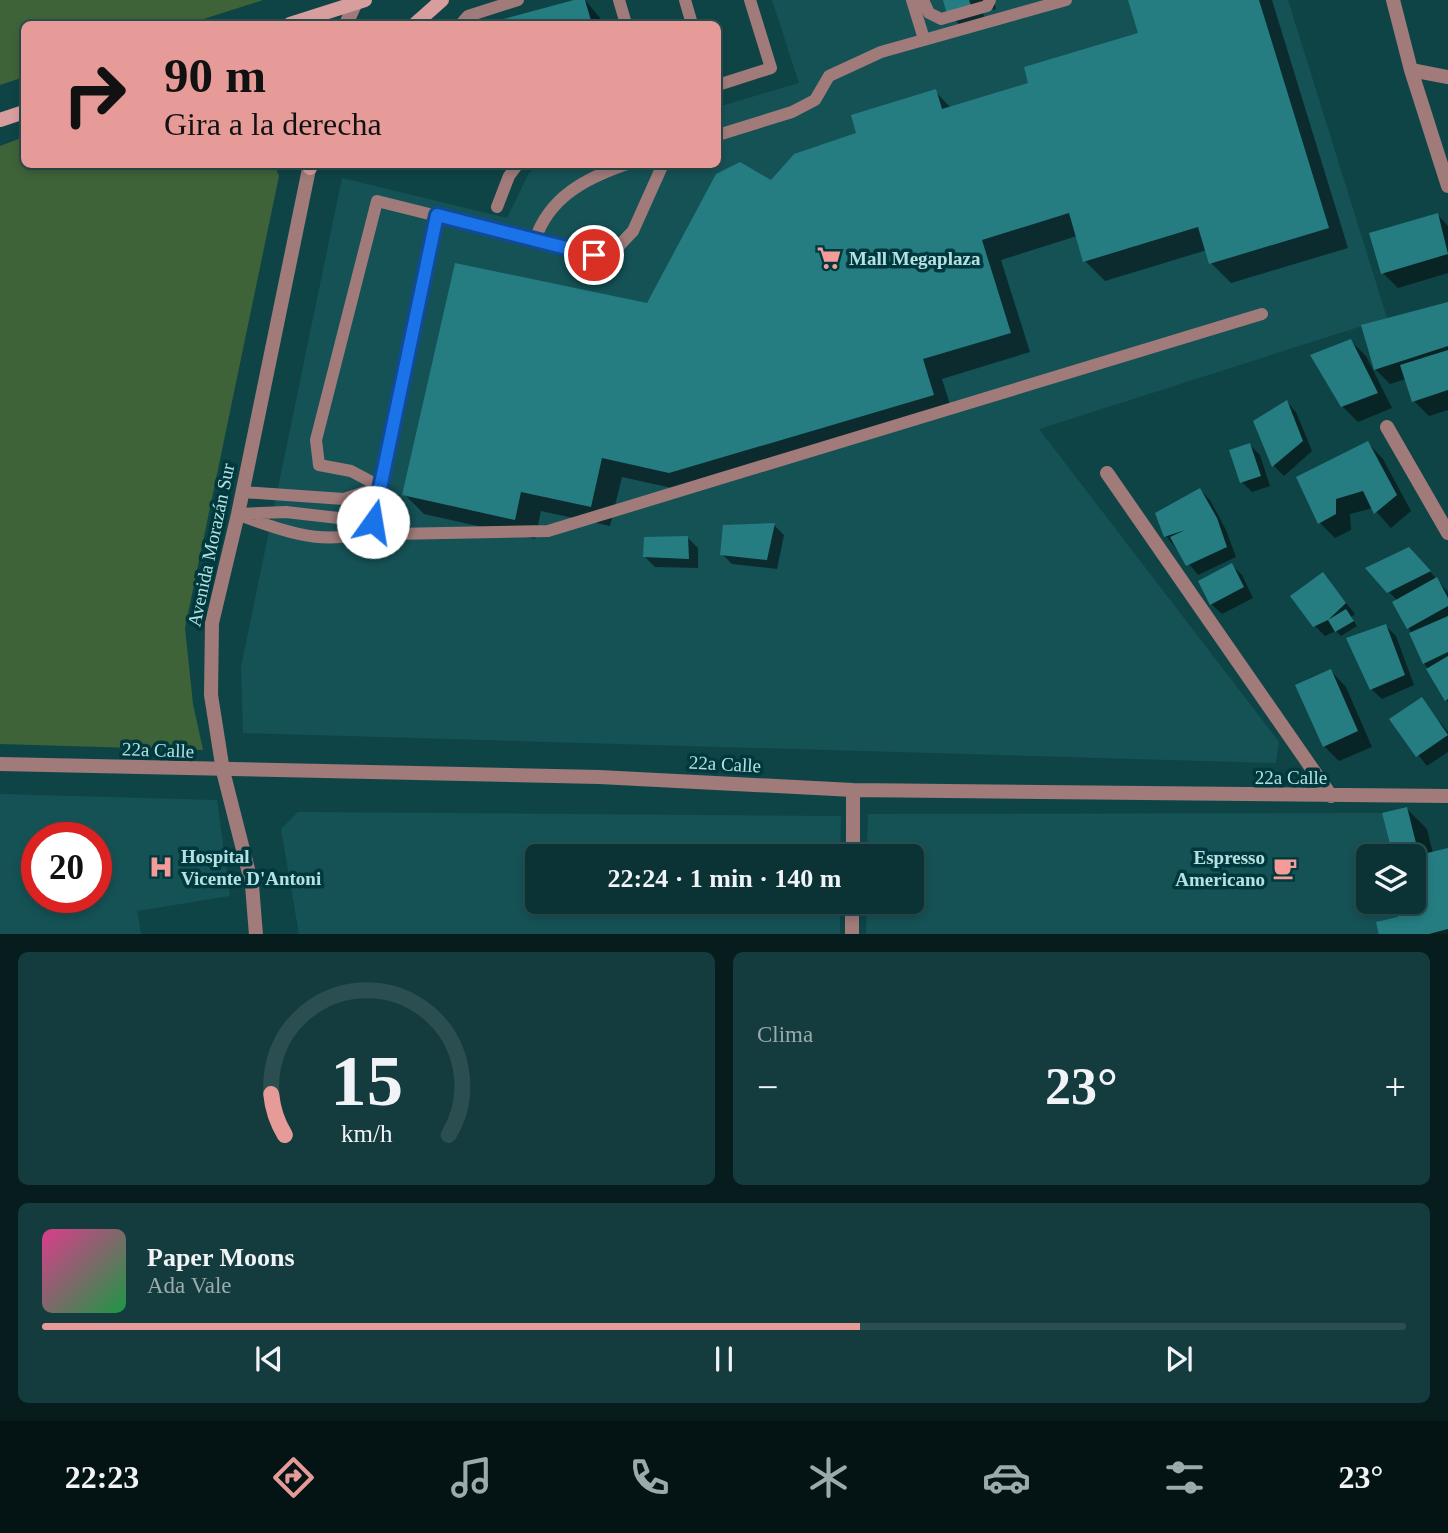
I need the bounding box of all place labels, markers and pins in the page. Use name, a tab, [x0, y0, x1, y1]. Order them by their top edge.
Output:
pin	[564, 225, 624, 285]
supermarket icon: Mall Megaplaza	[815, 244, 843, 272]
place label: Mall Megaplaza	[849, 248, 981, 269]
place label: Hospital Vicente D'Antoni	[181, 846, 321, 889]
place label: Espresso Americano	[1175, 847, 1265, 890]
hospital icon: Hospital Vicente D'Antoni	[147, 853, 175, 881]
cafe icon: Espresso Americano	[1271, 854, 1299, 882]

